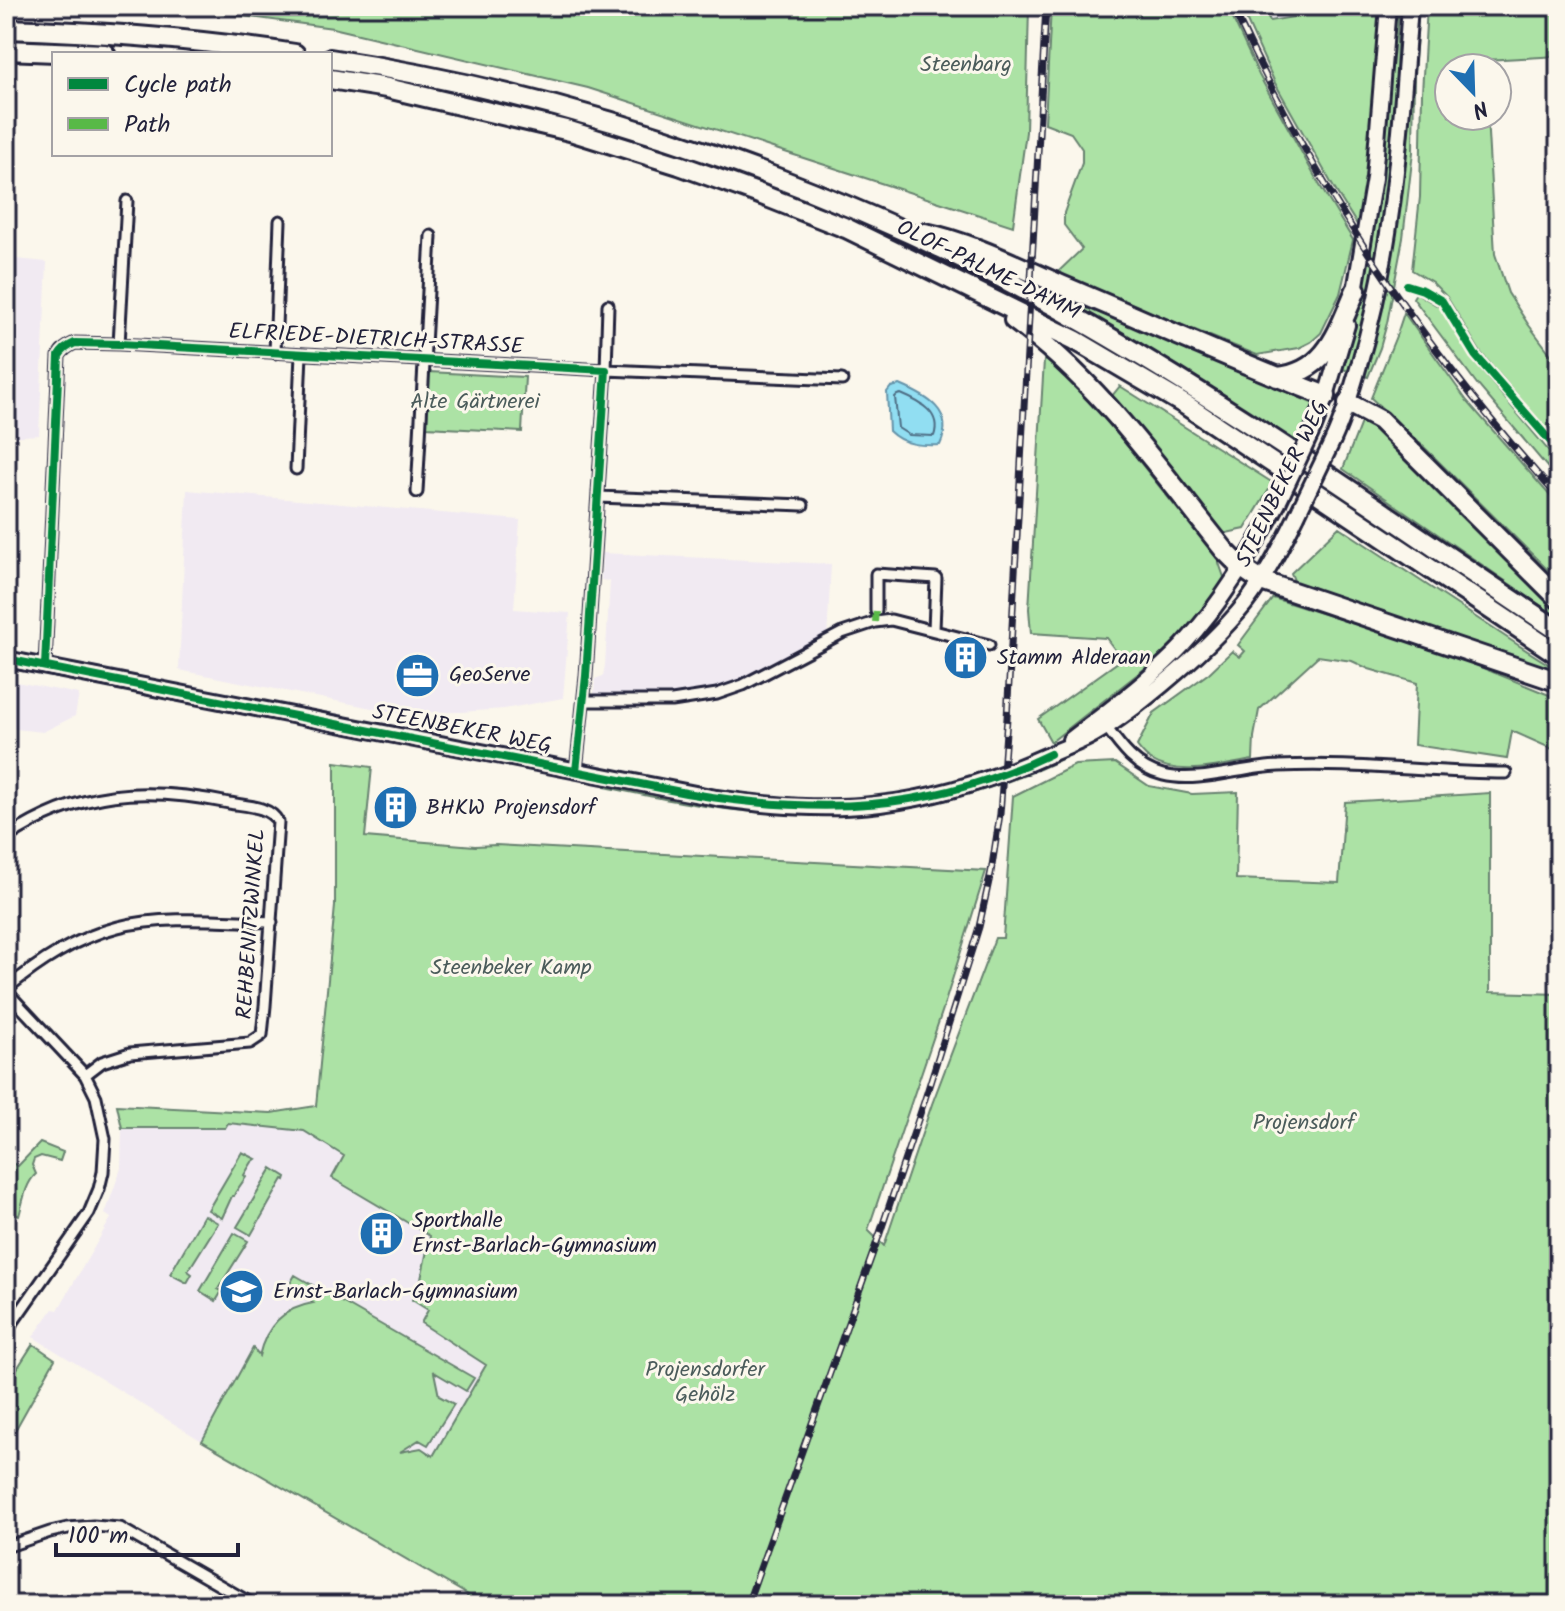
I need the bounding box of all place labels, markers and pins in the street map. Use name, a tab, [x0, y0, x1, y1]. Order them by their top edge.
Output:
building icon: Stamm Alderaan	[942, 634, 990, 682]
place label: Stamm Alderaan	[997, 641, 1151, 676]
office icon: GeoServe	[394, 651, 442, 699]
place label: GeoServe	[449, 658, 530, 693]
building icon: BHKW Projensdorf	[371, 784, 419, 832]
place label: BHKW Projensdorf	[426, 791, 599, 826]
place label: Sporthalle Ernst-Barlach-Gymnasium	[412, 1204, 657, 1264]
building icon: Sporthalle Ernst-Barlach-Gymnasium	[357, 1210, 405, 1258]
school or university icon: Ernst-Barlach-Gymnasium	[218, 1268, 266, 1316]
place label: Ernst-Barlach-Gymnasium	[273, 1275, 518, 1310]

